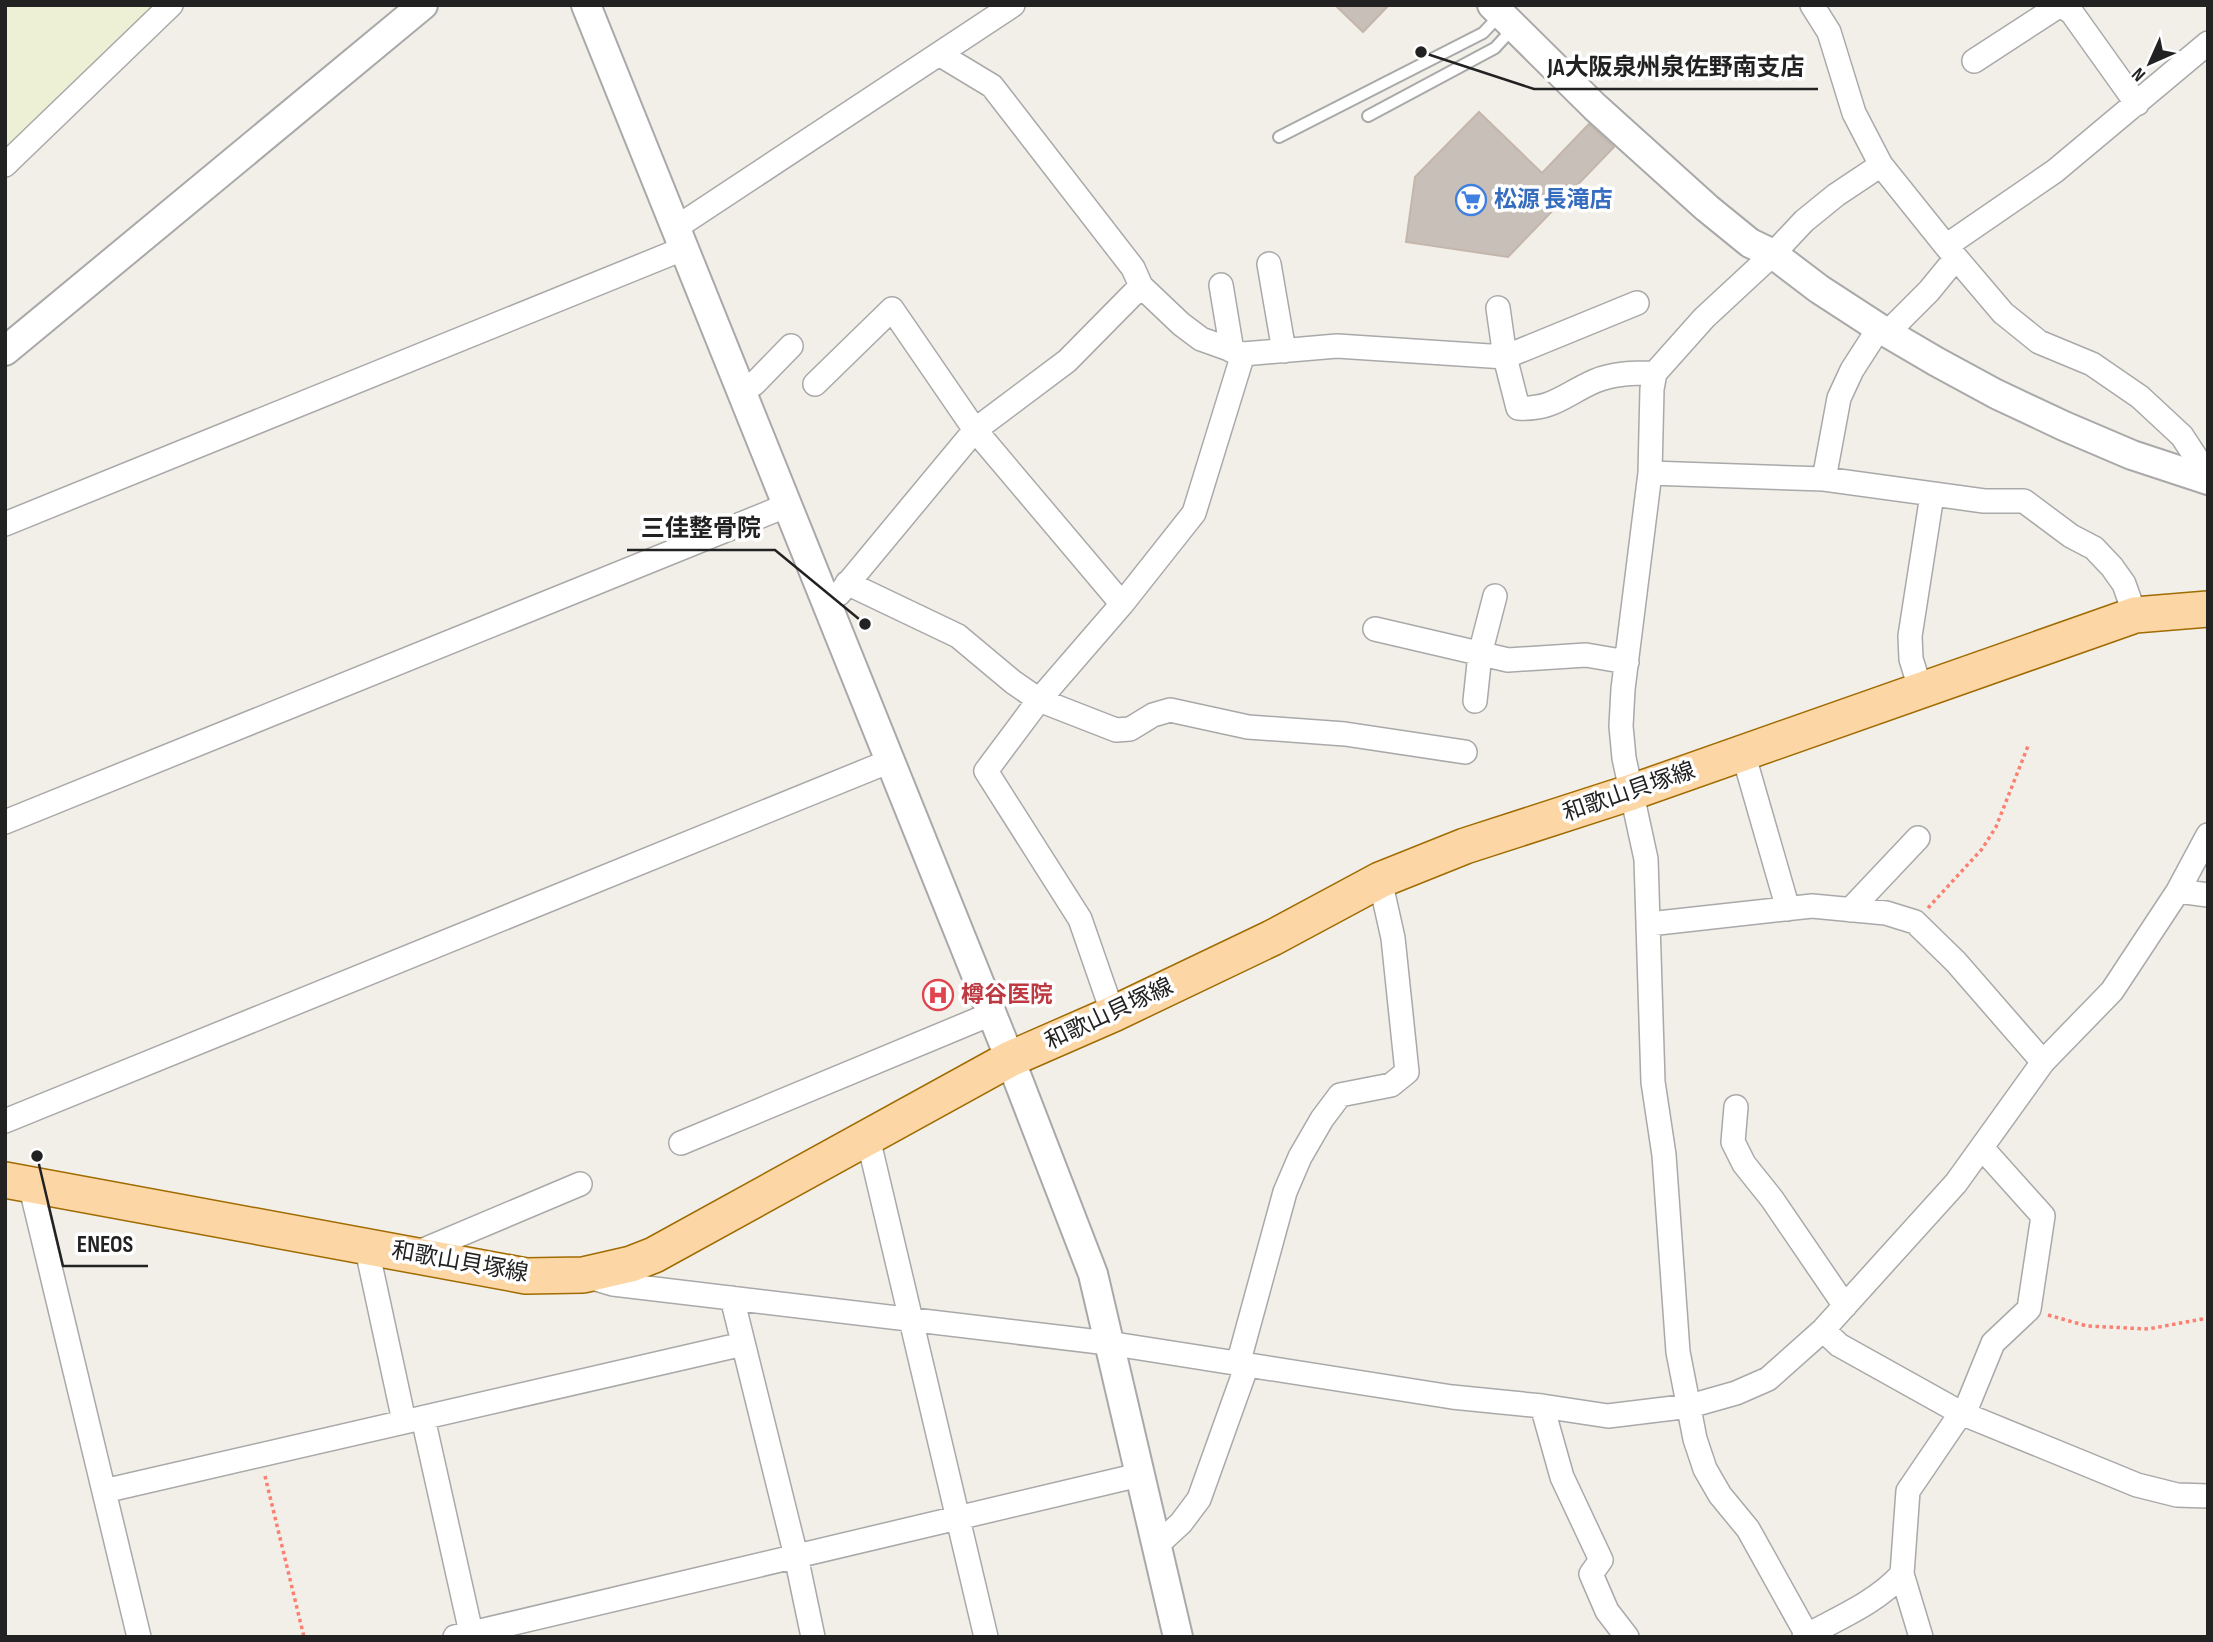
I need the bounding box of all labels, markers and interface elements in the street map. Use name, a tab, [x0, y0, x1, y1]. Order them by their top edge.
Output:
north arrow	[2115, 28, 2185, 98]
callout: JA大阪泉州泉佐野南支店	[1534, 44, 1818, 89]
text: JA大阪泉州泉佐野南支店	[1547, 53, 1804, 82]
text: N	[2127, 62, 2151, 86]
supermarket icon: 松源 長滝店	[1454, 183, 1488, 217]
place label: 松源 長滝店	[1494, 186, 1613, 214]
callout: 三佳整骨院	[627, 505, 775, 550]
text: 三佳整骨院	[641, 514, 761, 543]
street label: 和歌山貝塚線	[1559, 756, 1699, 828]
street label: 和歌山貝塚線	[1041, 972, 1177, 1056]
hospital icon: 樽谷医院	[921, 978, 955, 1012]
place label: 樽谷医院	[961, 981, 1053, 1009]
callout: ENEOS	[63, 1221, 148, 1266]
text: ENEOS	[77, 1230, 133, 1259]
street label: 和歌山貝塚線	[390, 1236, 530, 1288]

